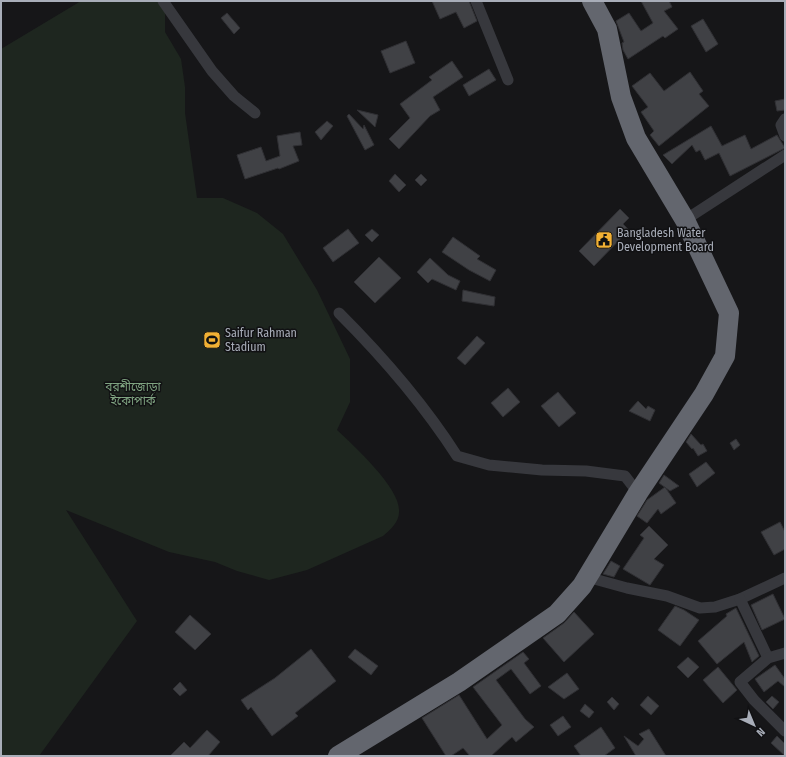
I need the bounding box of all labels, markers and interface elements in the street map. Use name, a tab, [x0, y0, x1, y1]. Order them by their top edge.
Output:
place label: Bangladesh Water Development Board	[617, 226, 714, 254]
public building icon: Bangladesh Water Development Board	[594, 230, 614, 250]
place label: Saifur Rahman Stadium	[225, 326, 297, 354]
sports icon: Saifur Rahman Stadium	[202, 330, 222, 350]
park label: বরশীজোড়া ইকোপার্ক	[104, 379, 161, 408]
north arrow	[734, 705, 774, 745]
text: N	[754, 725, 767, 739]

